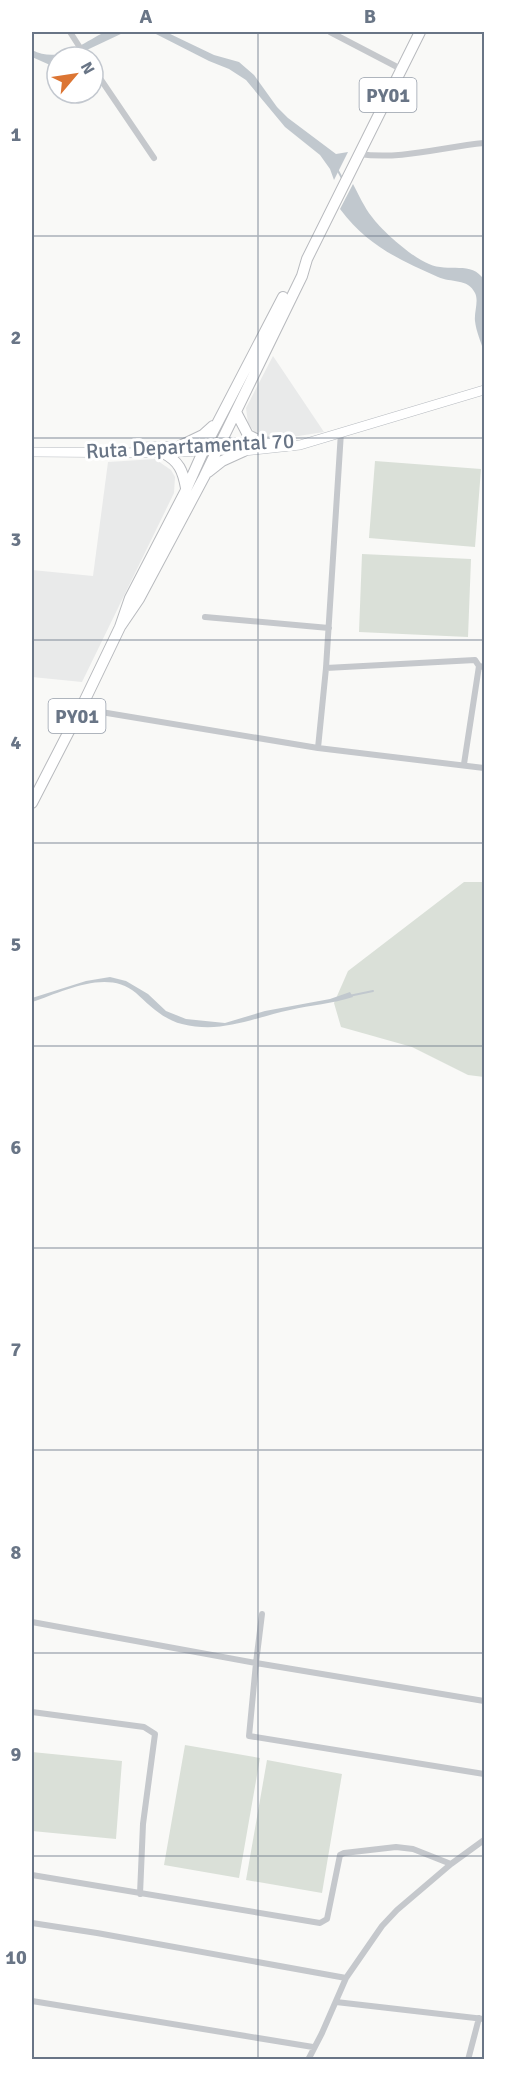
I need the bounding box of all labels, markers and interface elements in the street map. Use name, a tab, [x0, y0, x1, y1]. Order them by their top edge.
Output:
text: A	[140, 4, 153, 29]
text: B	[364, 4, 376, 29]
north arrow	[45, 45, 105, 105]
text: N	[76, 58, 99, 78]
road number: PY01	[360, 78, 416, 112]
text: 1	[11, 122, 22, 147]
text: 2	[11, 325, 21, 350]
street label: Ruta Departamental 70	[85, 428, 295, 464]
text: 3	[11, 527, 21, 552]
road number: PY01	[48, 699, 106, 733]
text: 4	[11, 730, 22, 755]
text: 5	[11, 932, 21, 957]
text: 6	[11, 1135, 22, 1160]
text: 7	[11, 1337, 22, 1362]
text: 8	[11, 1540, 22, 1565]
text: 9	[11, 1742, 22, 1767]
text: 10	[5, 1945, 27, 1970]

